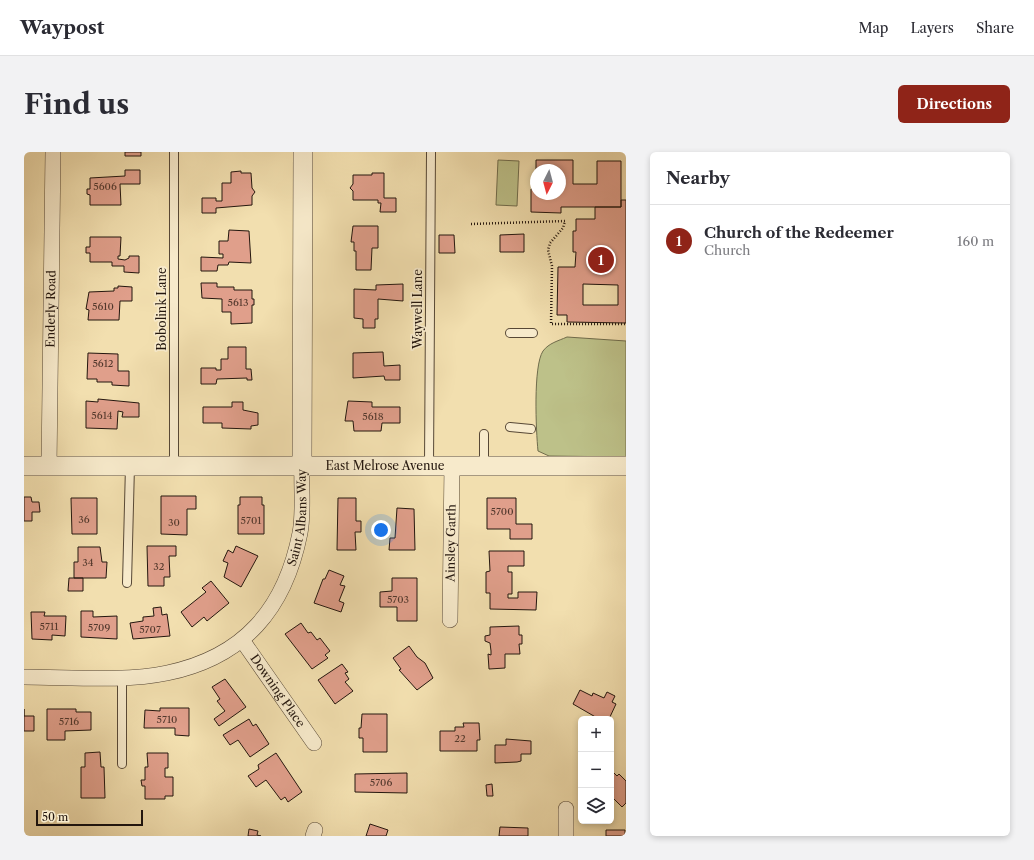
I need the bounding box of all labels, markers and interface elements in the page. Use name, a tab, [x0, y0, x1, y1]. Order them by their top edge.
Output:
text: Waypost	[20, 16, 104, 39]
text: Map	[858, 19, 888, 37]
text: Layers	[910, 19, 954, 37]
text: Share	[976, 19, 1014, 37]
button: Directions	[898, 85, 1010, 123]
text: Find us	[24, 87, 129, 121]
north arrow	[530, 164, 566, 200]
text: Nearby	[666, 168, 730, 188]
house number: 5606	[93, 180, 117, 193]
text: Church of the Redeemer	[704, 223, 894, 242]
text: 1	[676, 233, 682, 249]
text: 160 m	[957, 233, 994, 249]
text: Church	[704, 242, 750, 258]
pin: 1	[588, 245, 614, 275]
street label: Bobolink Lane	[154, 267, 169, 351]
street label: Enderly Road	[43, 269, 59, 348]
street label: Waywell Lane	[410, 269, 425, 350]
house number: 5613	[228, 296, 249, 309]
house number: 5610	[92, 300, 114, 313]
house number: 5612	[92, 357, 114, 370]
house number: 5614	[91, 409, 113, 422]
house number: 5618	[362, 410, 384, 423]
street label: East Melrose Avenue	[325, 458, 445, 473]
street label: Saint Albans Way	[284, 468, 309, 568]
street label: Ainsley Garth	[442, 504, 459, 583]
house number: 5700	[490, 505, 514, 518]
house number: 36	[78, 513, 90, 526]
house number: 5701	[241, 514, 262, 527]
house number: 30	[168, 516, 180, 529]
your location	[371, 520, 391, 540]
house number: 34	[82, 556, 94, 569]
house number: 32	[153, 560, 165, 573]
house number: 5703	[387, 593, 409, 606]
house number: 5711	[40, 620, 59, 633]
house number: 5709	[88, 621, 110, 634]
house number: 5707	[139, 623, 161, 636]
street label: Downing Place	[247, 651, 309, 730]
house number: 5710	[157, 713, 177, 726]
house number: 5716	[59, 715, 79, 728]
map controls	[578, 716, 614, 824]
button: +	[578, 716, 614, 752]
house number: 22	[454, 732, 466, 745]
button: −	[578, 752, 614, 788]
house number: 5706	[370, 776, 392, 789]
button: layers	[578, 788, 614, 824]
scale bar	[36, 808, 143, 827]
text: 50 m	[42, 810, 68, 824]

